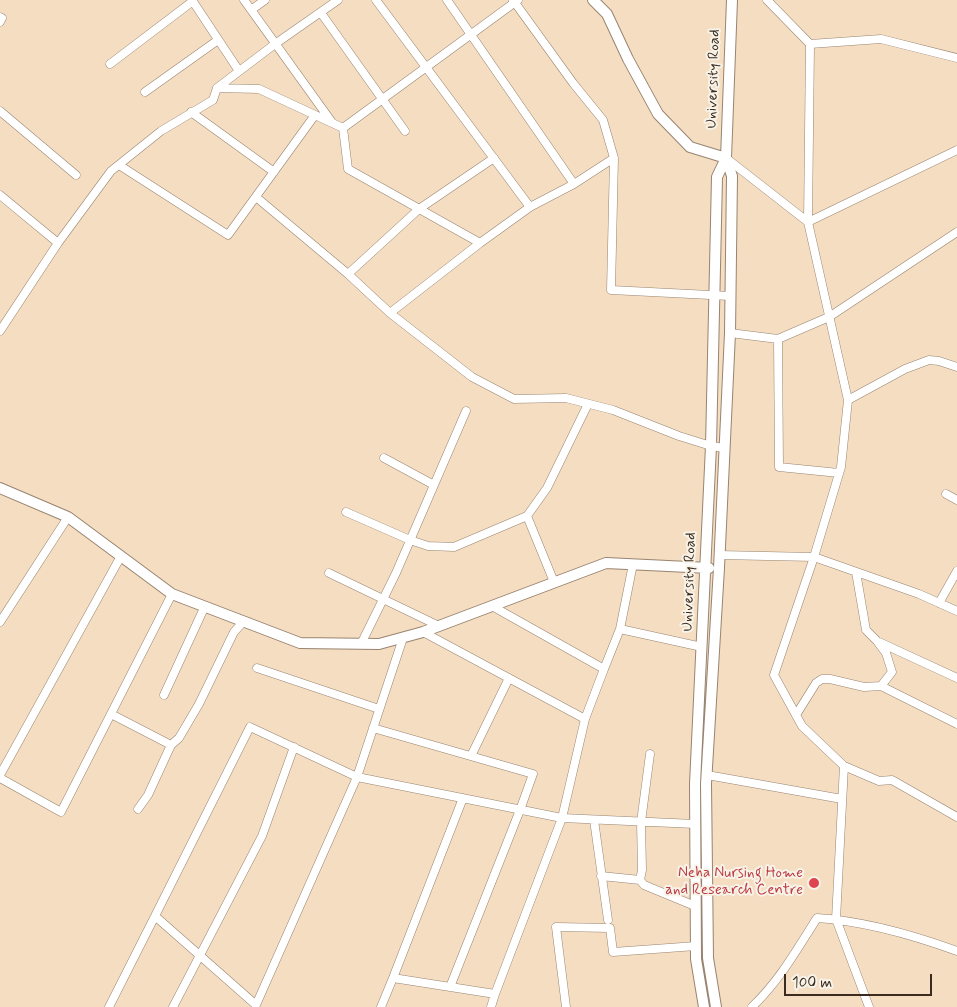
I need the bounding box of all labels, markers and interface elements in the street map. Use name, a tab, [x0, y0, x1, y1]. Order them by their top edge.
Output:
street label: University Road	[703, 29, 725, 129]
street label: University Road	[679, 532, 701, 632]
place label: Neha Nursing Home and Research Centre	[665, 865, 803, 900]
marker: Neha Nursing Home and Research Centre	[807, 876, 821, 890]
scale bar	[787, 964, 934, 996]
text: 100 m	[792, 973, 832, 993]

